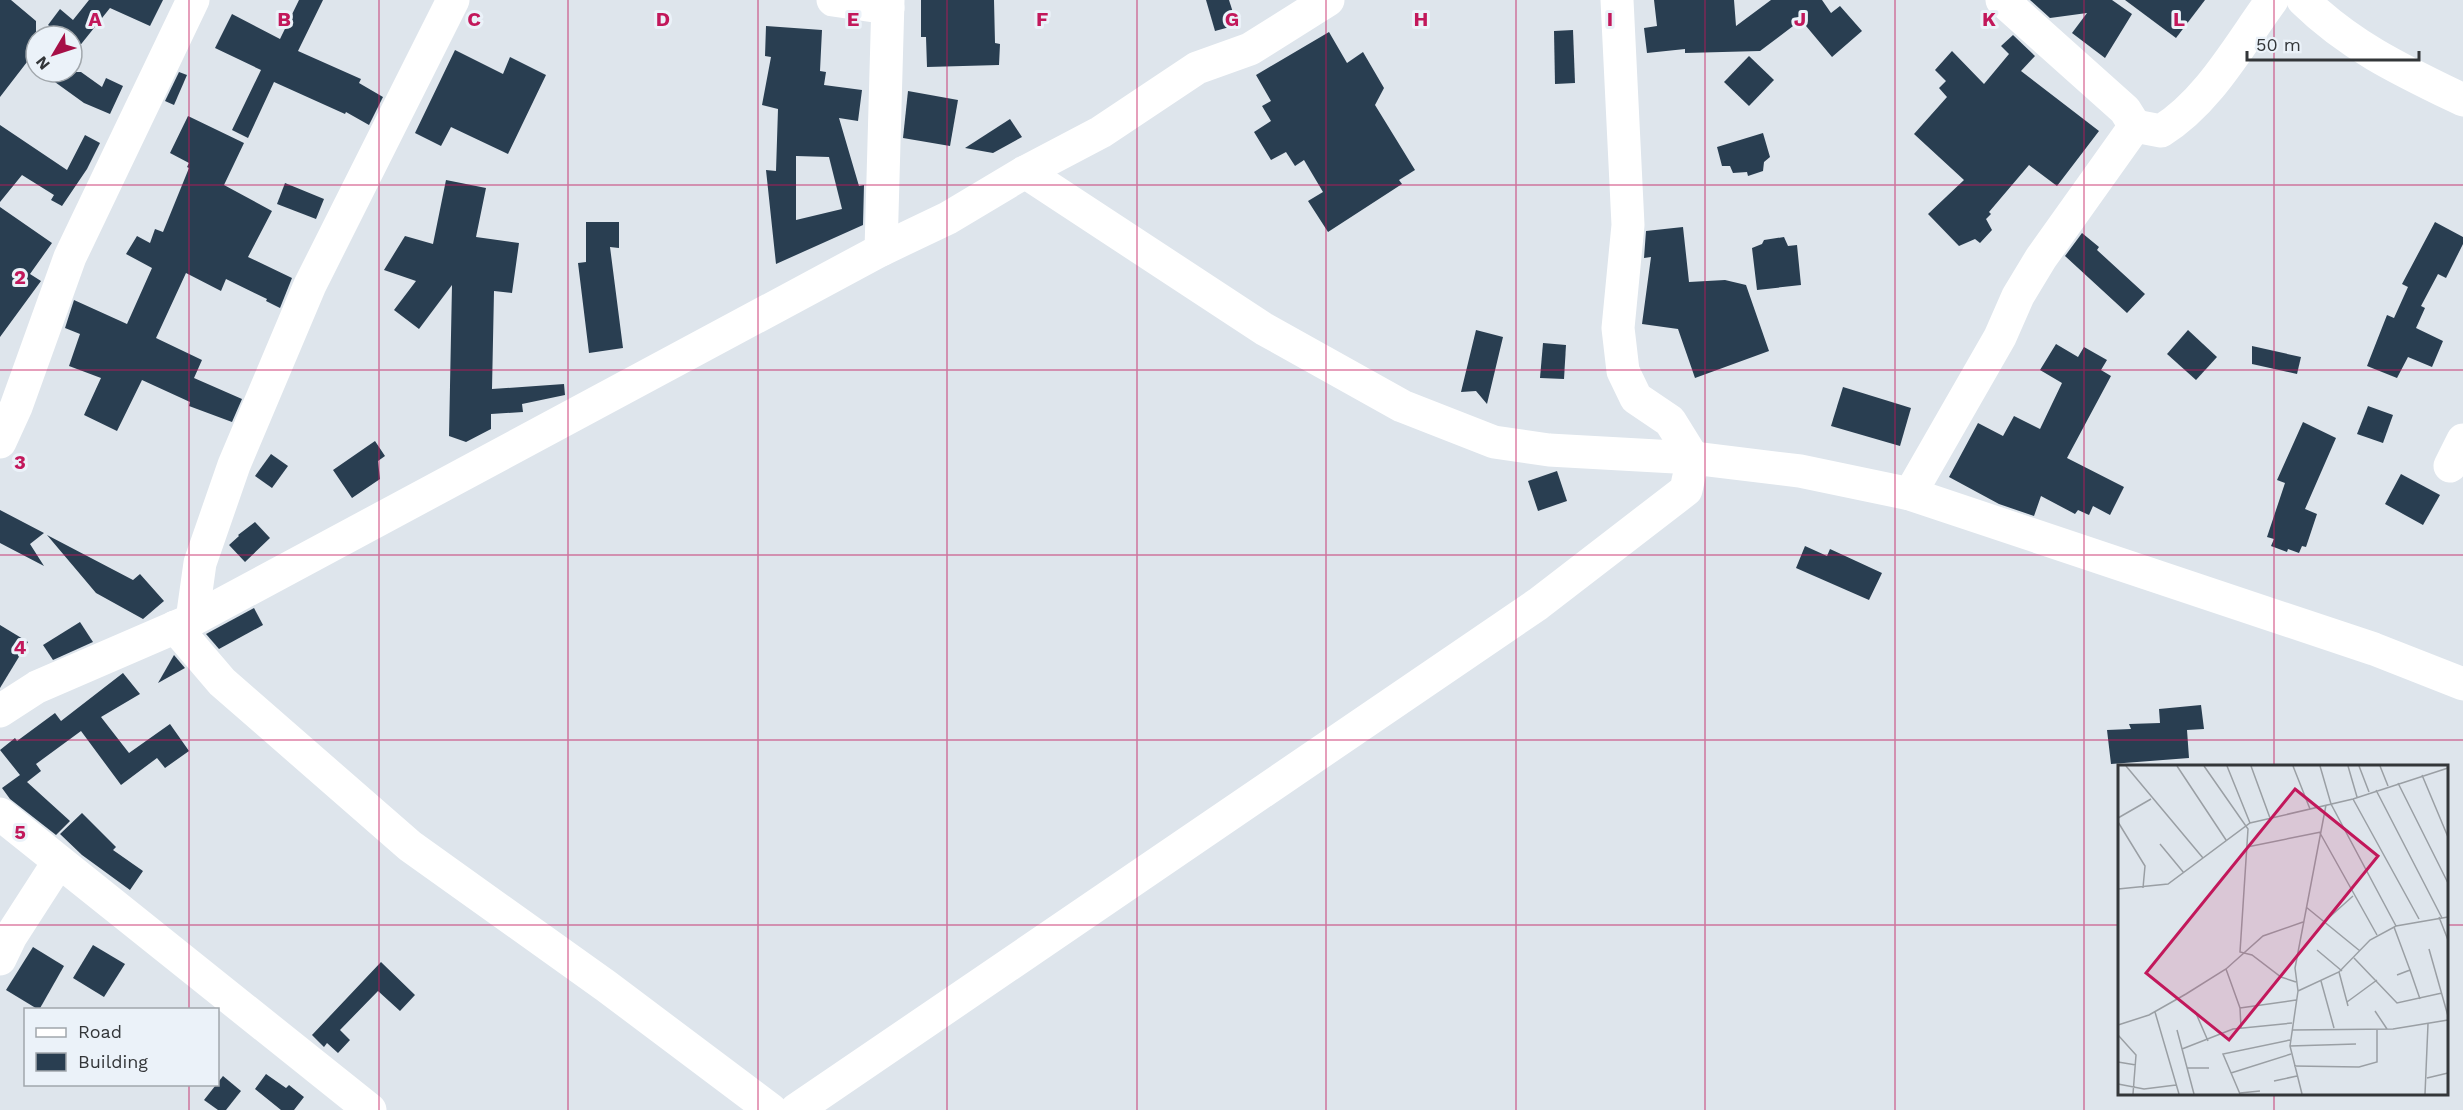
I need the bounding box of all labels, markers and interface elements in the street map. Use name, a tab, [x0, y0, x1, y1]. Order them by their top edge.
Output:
text: A	[88, 7, 102, 31]
text: B	[277, 7, 291, 31]
text: C	[467, 7, 481, 31]
text: D	[656, 7, 670, 31]
text: E	[847, 7, 859, 31]
text: F	[1036, 7, 1048, 31]
text: G	[1225, 7, 1239, 31]
text: H	[1414, 7, 1428, 31]
text: I	[1607, 7, 1613, 31]
text: J	[1794, 7, 1806, 31]
text: K	[1982, 7, 1996, 31]
text: L	[2173, 7, 2185, 31]
north arrow	[24, 24, 84, 84]
scale bar	[2247, 24, 2420, 62]
text: 50 m	[2256, 34, 2301, 55]
text: N	[32, 53, 54, 74]
text: 2	[14, 265, 26, 289]
text: 3	[14, 450, 26, 474]
text: 4	[14, 635, 27, 659]
inset map	[2118, 765, 2448, 1095]
text: 5	[14, 820, 26, 844]
legend	[24, 1008, 219, 1086]
text: Road	[78, 1021, 122, 1042]
text: Building	[78, 1051, 148, 1072]

